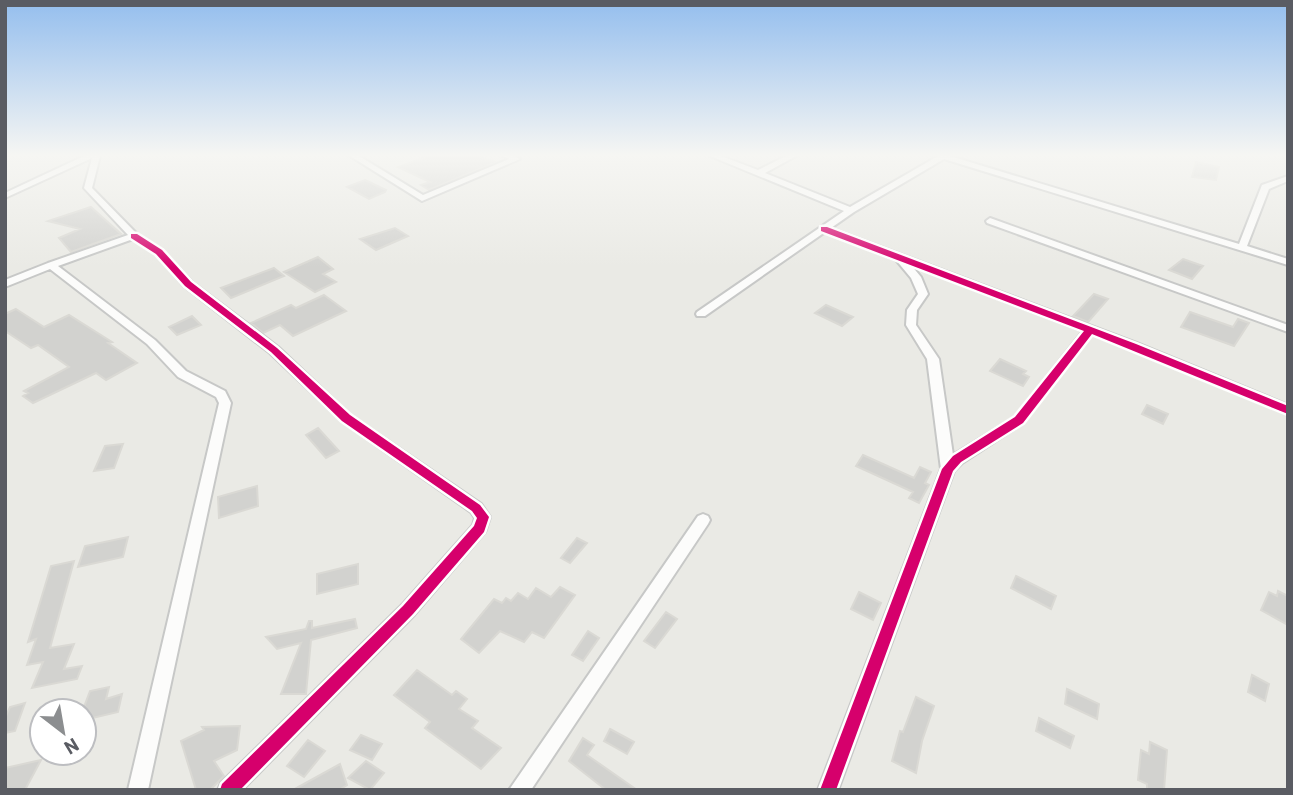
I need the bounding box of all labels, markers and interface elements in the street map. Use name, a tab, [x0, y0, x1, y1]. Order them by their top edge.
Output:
north arrow	[28, 697, 98, 767]
text: N	[61, 734, 83, 760]

